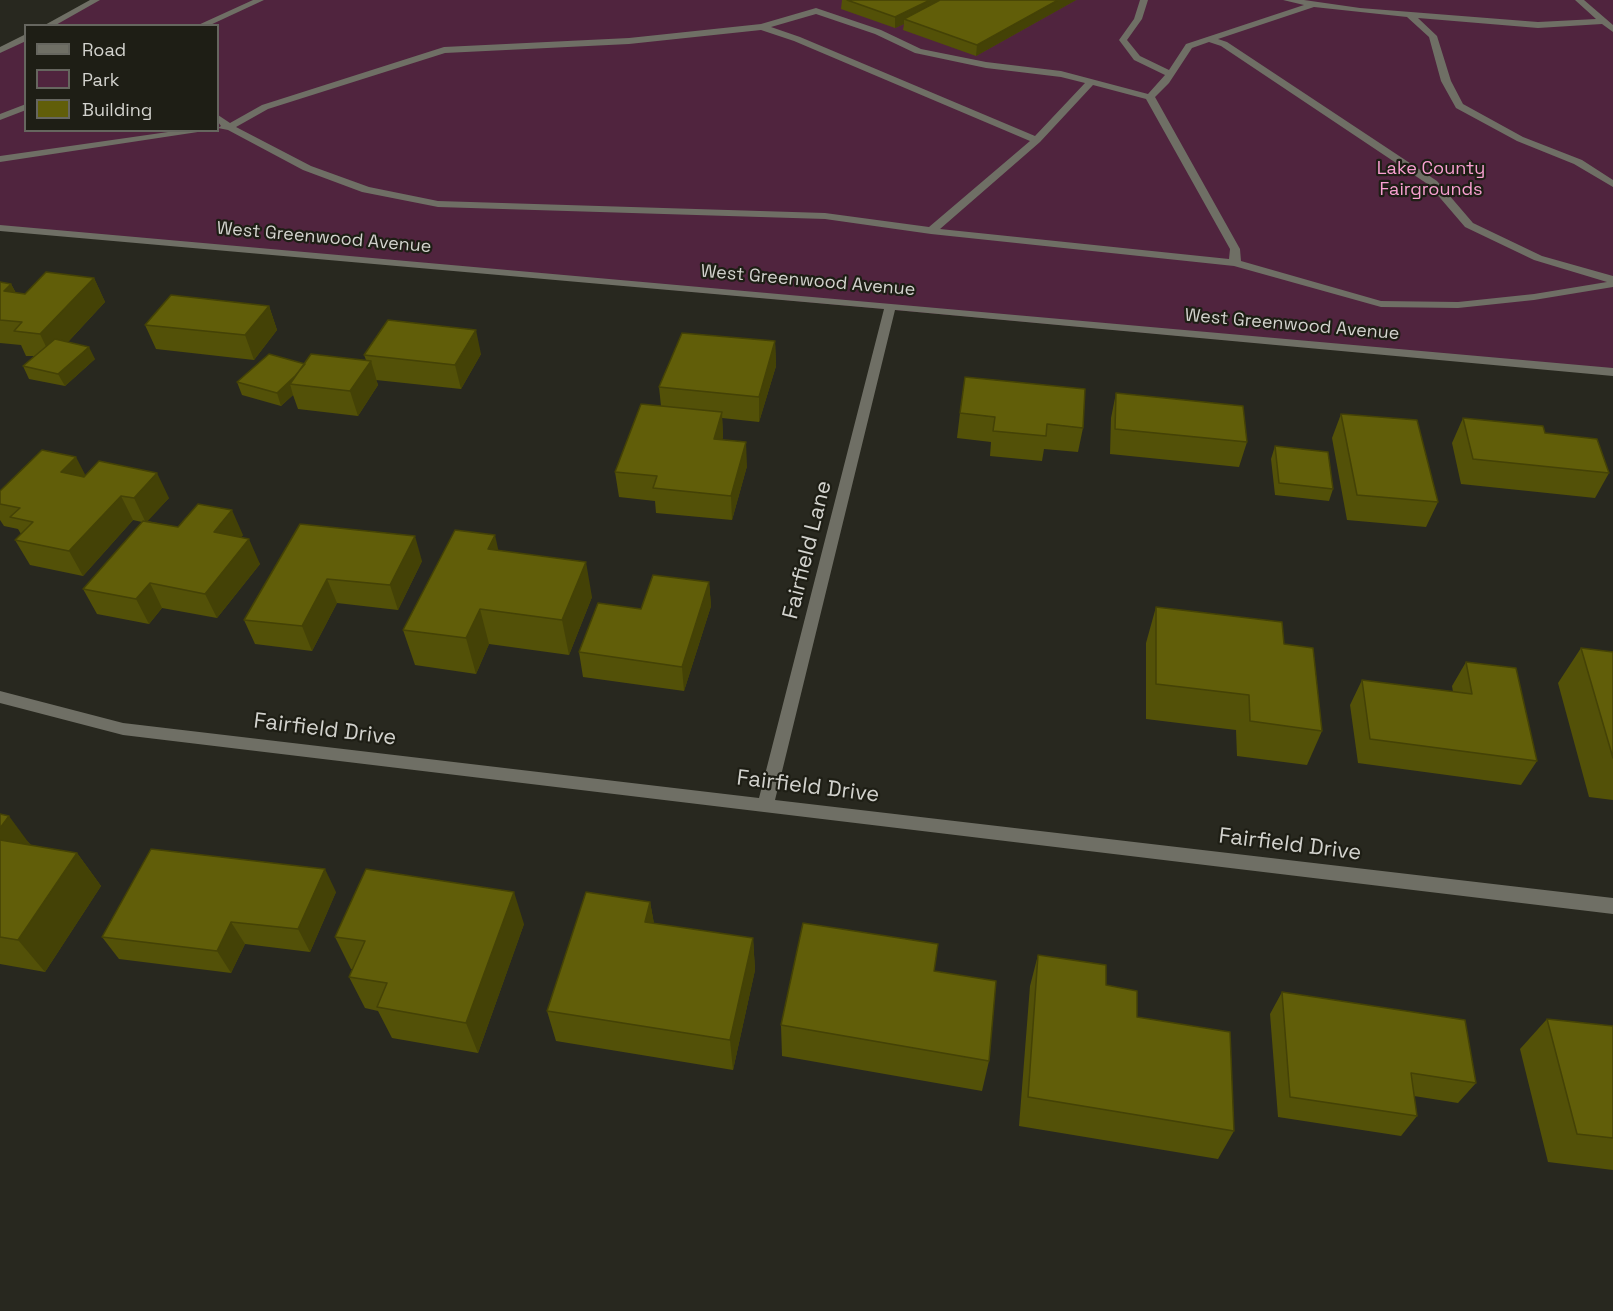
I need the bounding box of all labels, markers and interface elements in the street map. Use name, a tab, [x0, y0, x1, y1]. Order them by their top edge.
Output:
legend	[24, 24, 219, 132]
text: Road	[82, 38, 126, 61]
text: Park	[82, 68, 119, 91]
text: Building	[82, 98, 152, 121]
park label: Lake County Fairgrounds	[1377, 158, 1485, 201]
street label: West Greenwood Avenue	[216, 218, 432, 258]
street label: West Greenwood Avenue	[700, 261, 916, 301]
street label: West Greenwood Avenue	[1184, 305, 1400, 345]
street label: Fairfield Lane	[778, 478, 838, 622]
street label: Fairfield Drive	[252, 708, 398, 752]
street label: Fairfield Drive	[735, 765, 881, 809]
street label: Fairfield Drive	[1217, 823, 1363, 867]

